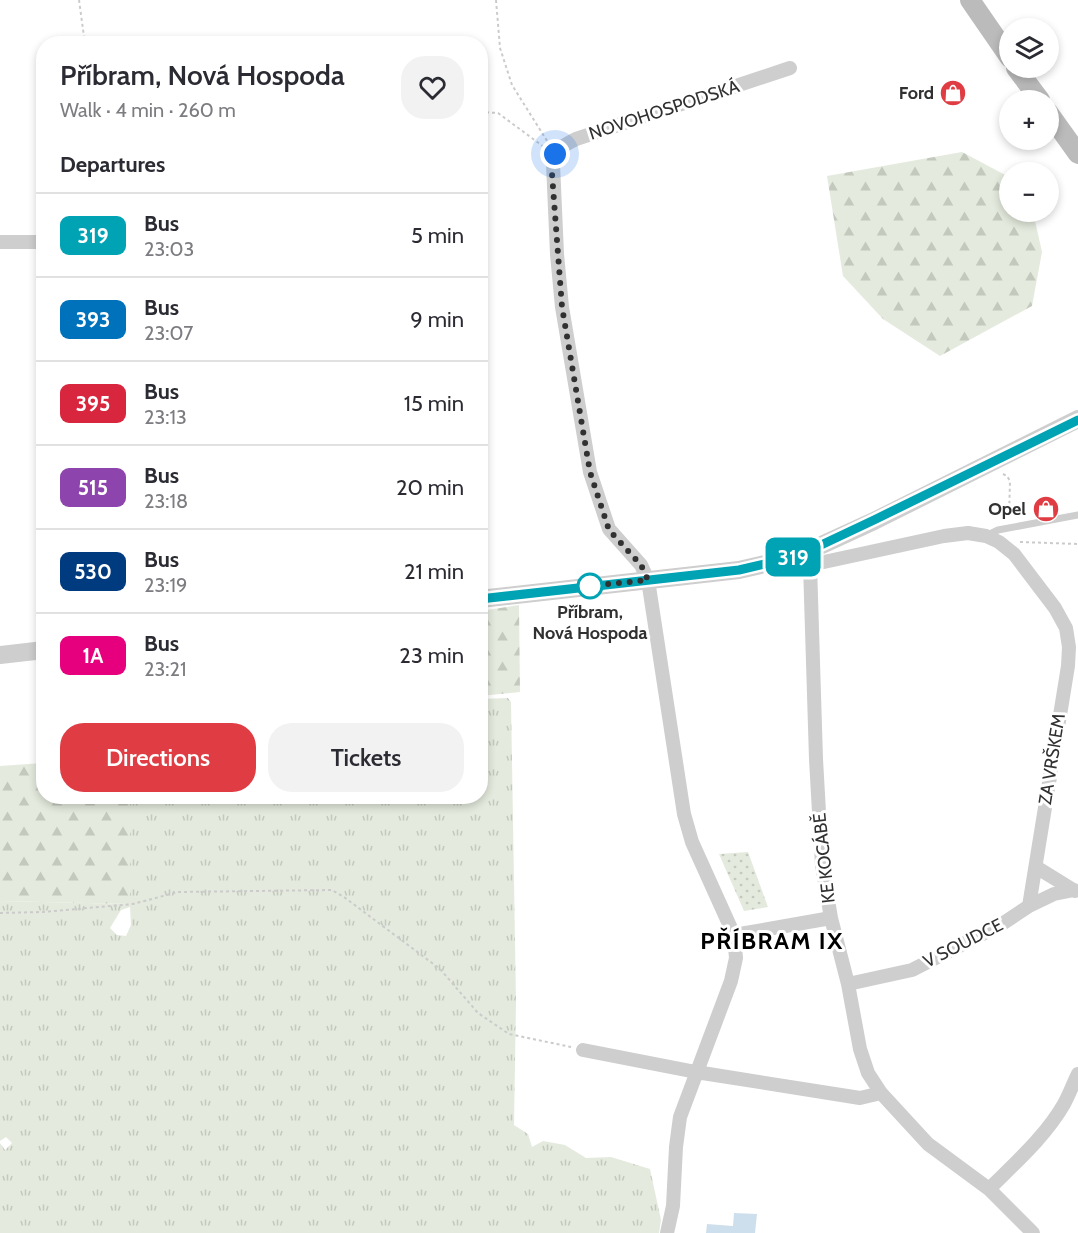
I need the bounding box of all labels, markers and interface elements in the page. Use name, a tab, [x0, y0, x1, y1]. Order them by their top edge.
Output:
map controls	[999, 18, 1059, 222]
button: layers	[999, 18, 1059, 78]
button: heart	[401, 56, 464, 119]
text: Příbram, Nová Hospoda	[60, 58, 345, 92]
street label: NOVOHOSPODSKÁ	[586, 75, 742, 145]
shop icon: Ford	[938, 78, 968, 108]
place label: Ford	[899, 82, 934, 104]
button: +	[999, 90, 1059, 150]
text: Walk · 4 min · 260 m	[60, 98, 236, 122]
your location	[540, 139, 570, 169]
text: Departures	[60, 151, 165, 178]
button: −	[999, 162, 1059, 222]
text: Bus	[144, 210, 179, 237]
text: 5 min	[411, 222, 464, 249]
text: 319	[78, 223, 108, 248]
text: 23:03	[144, 237, 194, 261]
text: Bus	[144, 294, 179, 321]
text: 9 min	[410, 306, 464, 333]
text: 393	[76, 307, 110, 332]
text: 23:07	[144, 321, 193, 345]
text: Bus	[144, 378, 179, 405]
text: 15 min	[404, 390, 464, 417]
text: 395	[76, 391, 110, 416]
text: 23:13	[144, 405, 187, 429]
text: Bus	[144, 462, 179, 489]
text: 20 min	[396, 474, 464, 501]
text: 515	[78, 475, 108, 500]
text: 23:18	[144, 489, 188, 513]
shop icon: Opel	[1031, 494, 1061, 524]
place label: Opel	[988, 498, 1026, 520]
line badge: 319	[758, 538, 828, 576]
text: 319	[778, 545, 808, 570]
text: Bus	[144, 546, 179, 573]
text: 21 min	[404, 558, 464, 585]
text: 530	[74, 559, 112, 584]
text: 23:19	[144, 573, 187, 597]
marker: Příbram, Nová Hospoda	[577, 573, 603, 599]
place label: Příbram, Nová Hospoda	[533, 601, 648, 644]
text: Bus	[144, 630, 179, 657]
text: 23 min	[399, 642, 464, 669]
text: 1A	[83, 643, 103, 668]
text: 23:21	[144, 657, 186, 681]
street label: ZA VRŠKEM	[1034, 712, 1070, 806]
button: Directions	[60, 723, 256, 792]
button: Tickets	[268, 723, 464, 792]
street label: KE KOCÁBĚ	[807, 812, 840, 904]
street label: V SOUDCE	[919, 914, 1007, 972]
district label: PŘÍBRAM IX	[700, 926, 844, 955]

